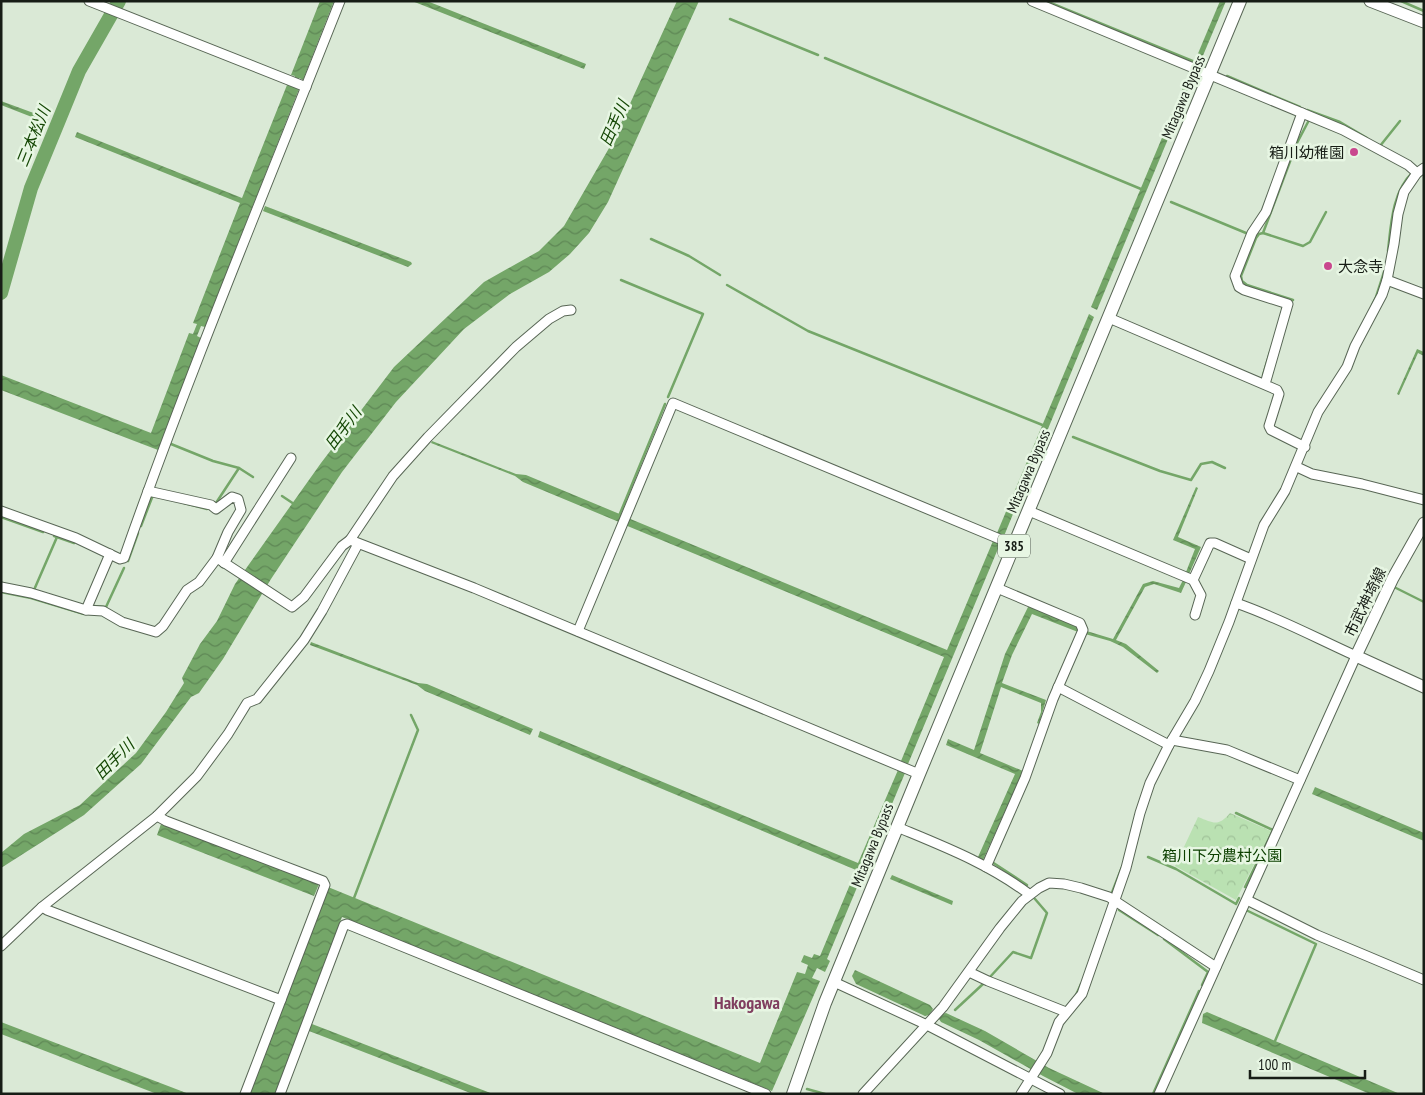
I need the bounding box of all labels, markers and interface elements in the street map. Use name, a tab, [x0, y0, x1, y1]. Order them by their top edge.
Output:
street label: Mitagawa Bypass	[1157, 52, 1209, 142]
water label: 田手川	[595, 95, 634, 149]
water label: 三本松川	[12, 101, 55, 169]
place label: 箱川幼稚園	[1269, 143, 1344, 162]
marker: 箱川幼稚園	[1348, 146, 1360, 158]
place label: 大念寺	[1338, 257, 1383, 276]
marker: 大念寺	[1322, 260, 1334, 272]
water label: 田手川	[321, 401, 367, 453]
street label: Mitagawa Bypass	[1002, 426, 1054, 516]
road number: 385	[998, 534, 1030, 558]
street label: 市武神埼線	[1340, 564, 1390, 640]
water label: 田手川	[90, 734, 139, 783]
street label: Mitagawa Bypass	[847, 800, 897, 890]
park label: 箱川下分農村公園	[1162, 846, 1282, 865]
district label: Hakogawa	[714, 991, 780, 1014]
scale bar	[1250, 1048, 1365, 1080]
text: 100 m	[1258, 1055, 1291, 1074]

